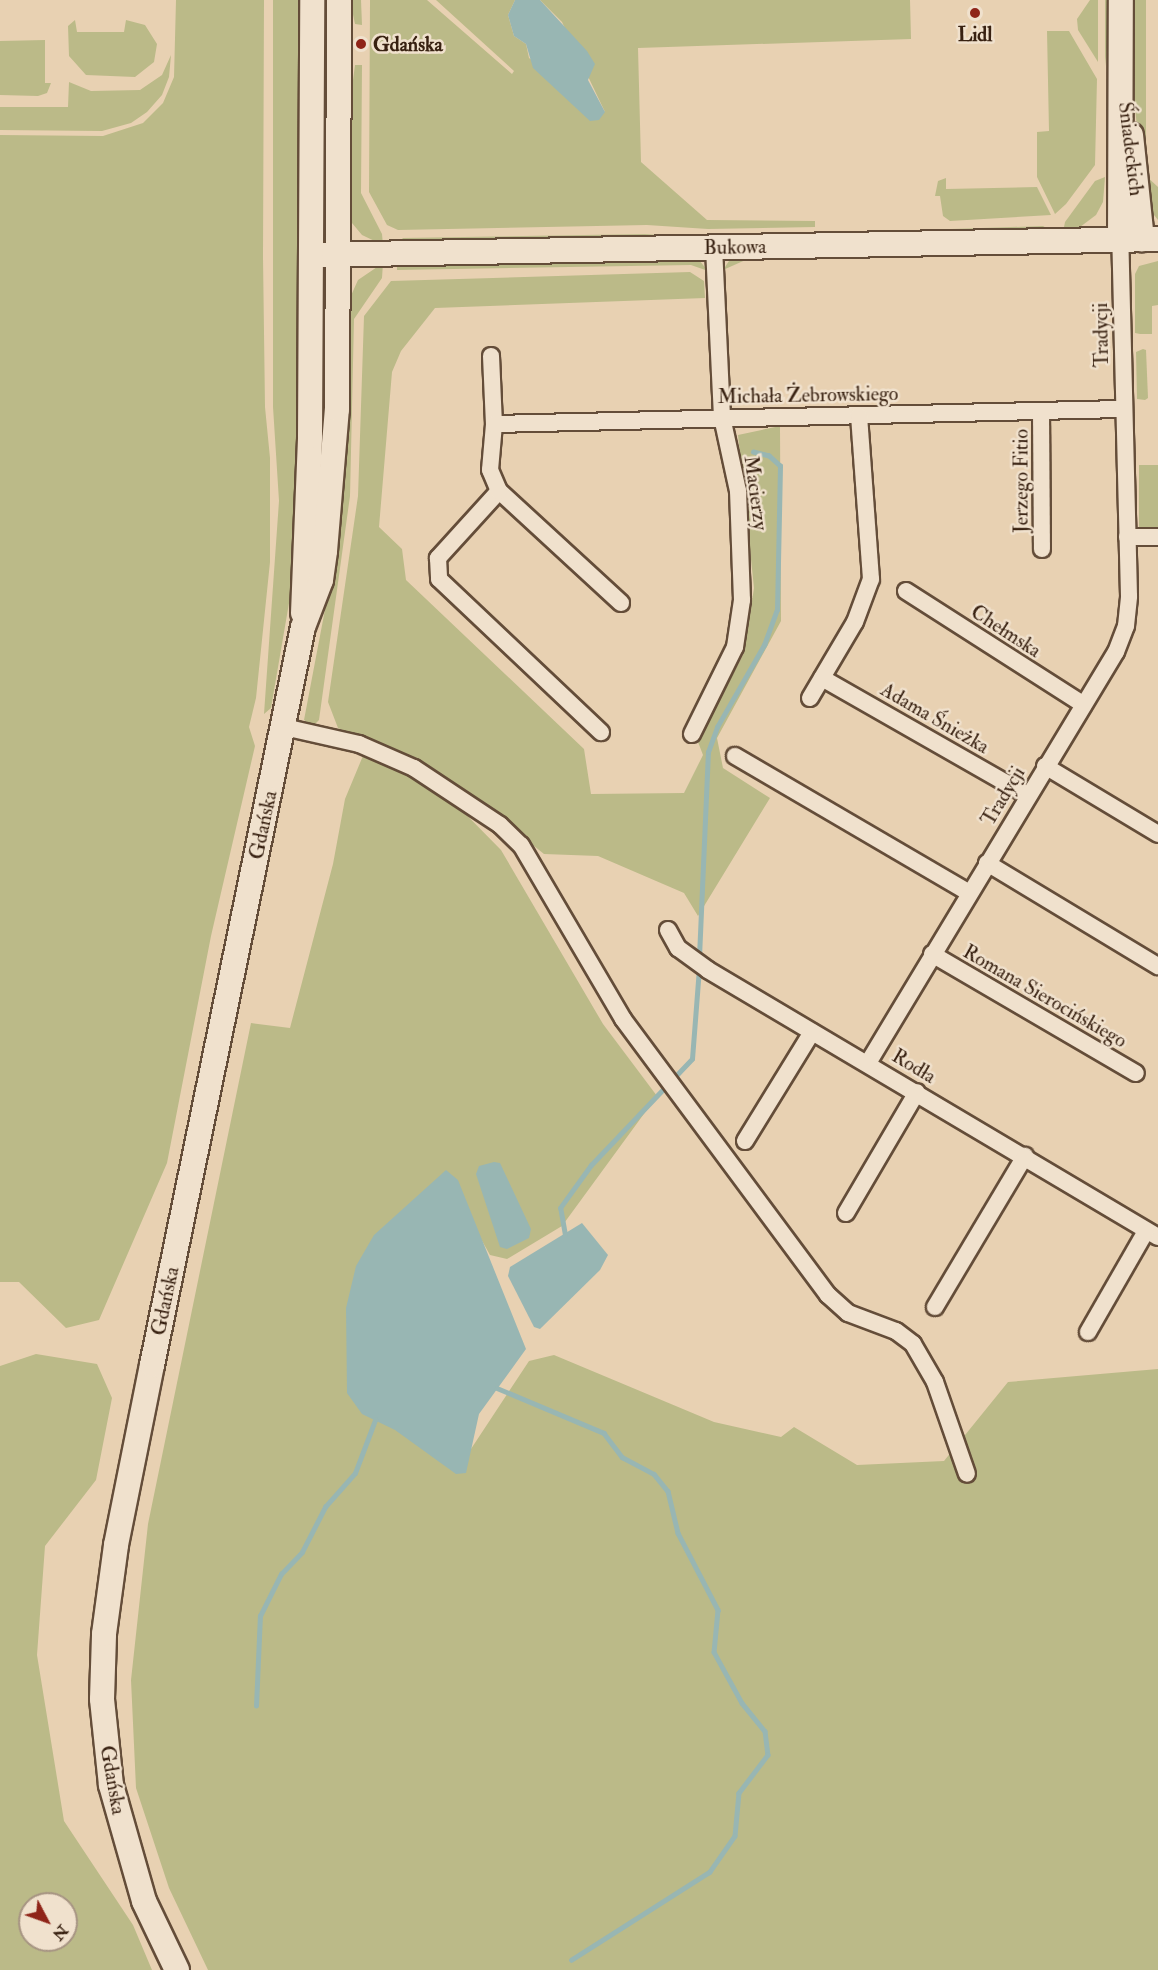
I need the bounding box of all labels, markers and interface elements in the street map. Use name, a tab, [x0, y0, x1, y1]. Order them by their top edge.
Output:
marker: Lidl	[968, 6, 982, 20]
place label: Lidl	[958, 22, 992, 46]
place label: Gdańska	[373, 32, 443, 56]
marker: Gdańska	[354, 37, 368, 51]
street label: Śniadeckich	[1113, 101, 1149, 197]
street label: Bukowa	[703, 234, 767, 260]
street label: Tradycji	[1088, 302, 1114, 368]
street label: Michała Żebrowskiego	[717, 381, 899, 409]
street label: Jerzego Fitio	[1009, 429, 1033, 533]
street label: Macierzy	[739, 454, 773, 532]
street label: Chełmska	[966, 600, 1046, 662]
street label: Adama Śnieżka	[877, 677, 993, 759]
street label: Tradycji	[976, 762, 1030, 830]
street label: Gdańska	[244, 788, 282, 862]
street label: Romana Sierocińskiego	[959, 939, 1131, 1053]
street label: Rodła	[888, 1044, 940, 1088]
street label: Gdańska	[146, 1264, 184, 1338]
street label: Gdańska	[95, 1744, 131, 1816]
north arrow	[18, 1892, 78, 1952]
text: N	[48, 1921, 72, 1944]

